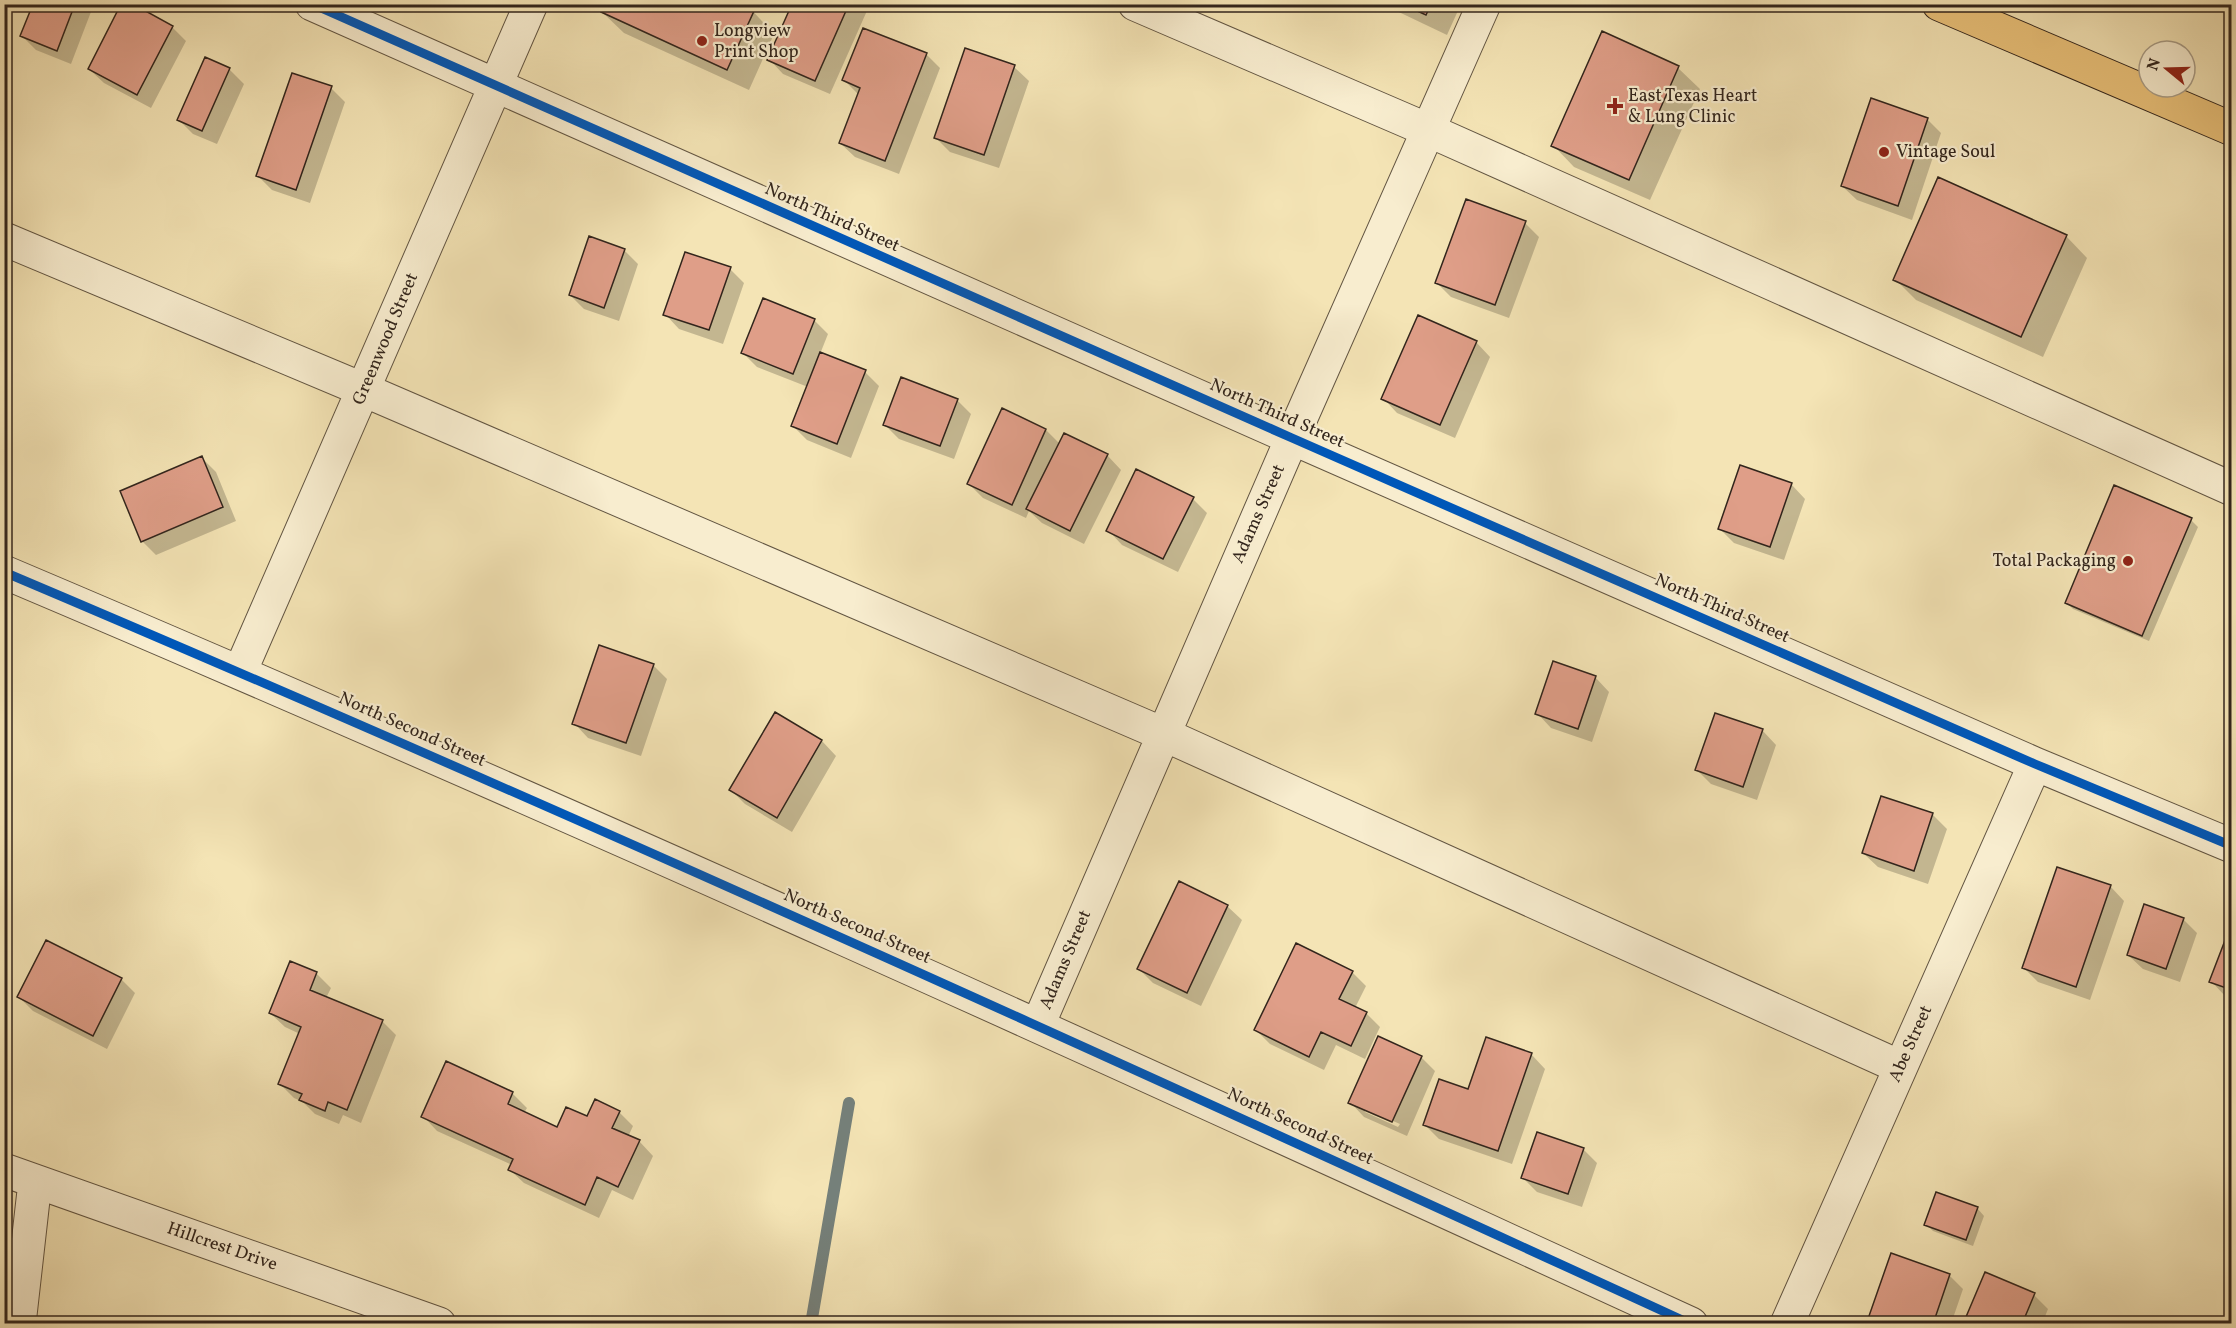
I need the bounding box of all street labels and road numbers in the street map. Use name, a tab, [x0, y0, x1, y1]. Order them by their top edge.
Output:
street label: North Third Street	[761, 177, 903, 259]
street label: Greenwood Street	[347, 269, 425, 409]
street label: North Third Street	[1206, 373, 1348, 455]
street label: Adams Street	[1226, 461, 1292, 567]
street label: North Third Street	[1651, 568, 1793, 650]
street label: North Second Street	[334, 686, 490, 774]
street label: North Second Street	[779, 883, 935, 971]
street label: Adams Street	[1034, 906, 1098, 1014]
street label: Abe Street	[1883, 1002, 1939, 1086]
street label: North Second Street	[1223, 1082, 1377, 1172]
street label: Hillcrest Drive	[163, 1216, 281, 1278]

